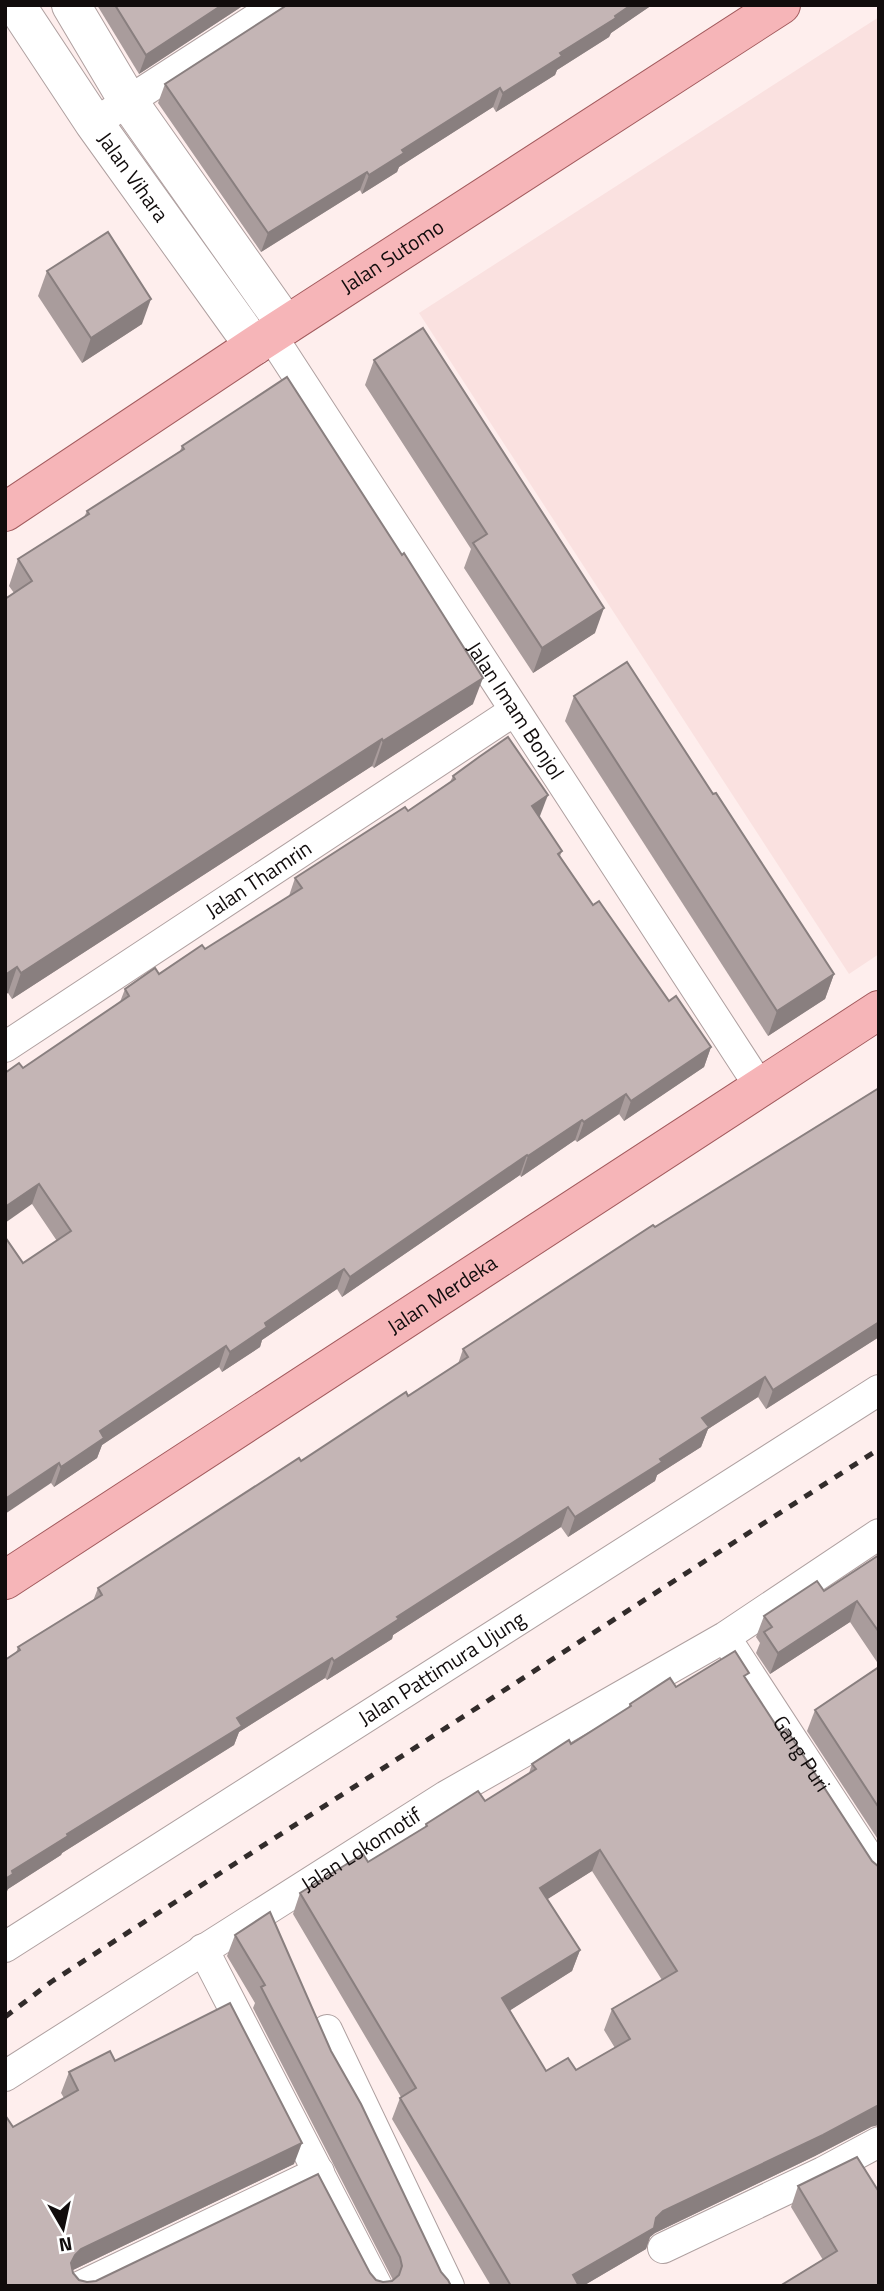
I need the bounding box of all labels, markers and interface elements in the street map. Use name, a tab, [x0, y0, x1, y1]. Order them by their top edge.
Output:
street label: Jalan Vihara	[90, 125, 177, 229]
street label: Jalan Sutomo	[334, 210, 450, 301]
street label: Jalan Imam Bonjol	[459, 635, 573, 786]
street label: Jalan Thamrin	[199, 832, 318, 926]
street label: Jalan Merdeka	[380, 1246, 503, 1342]
street label: Jalan Pattimura Ujung	[351, 1602, 531, 1733]
street label: Gang Puri	[765, 1709, 839, 1798]
street label: Jalan Lokomotif	[294, 1799, 427, 1899]
north arrow	[28, 2193, 98, 2263]
text: N	[57, 2230, 75, 2261]

